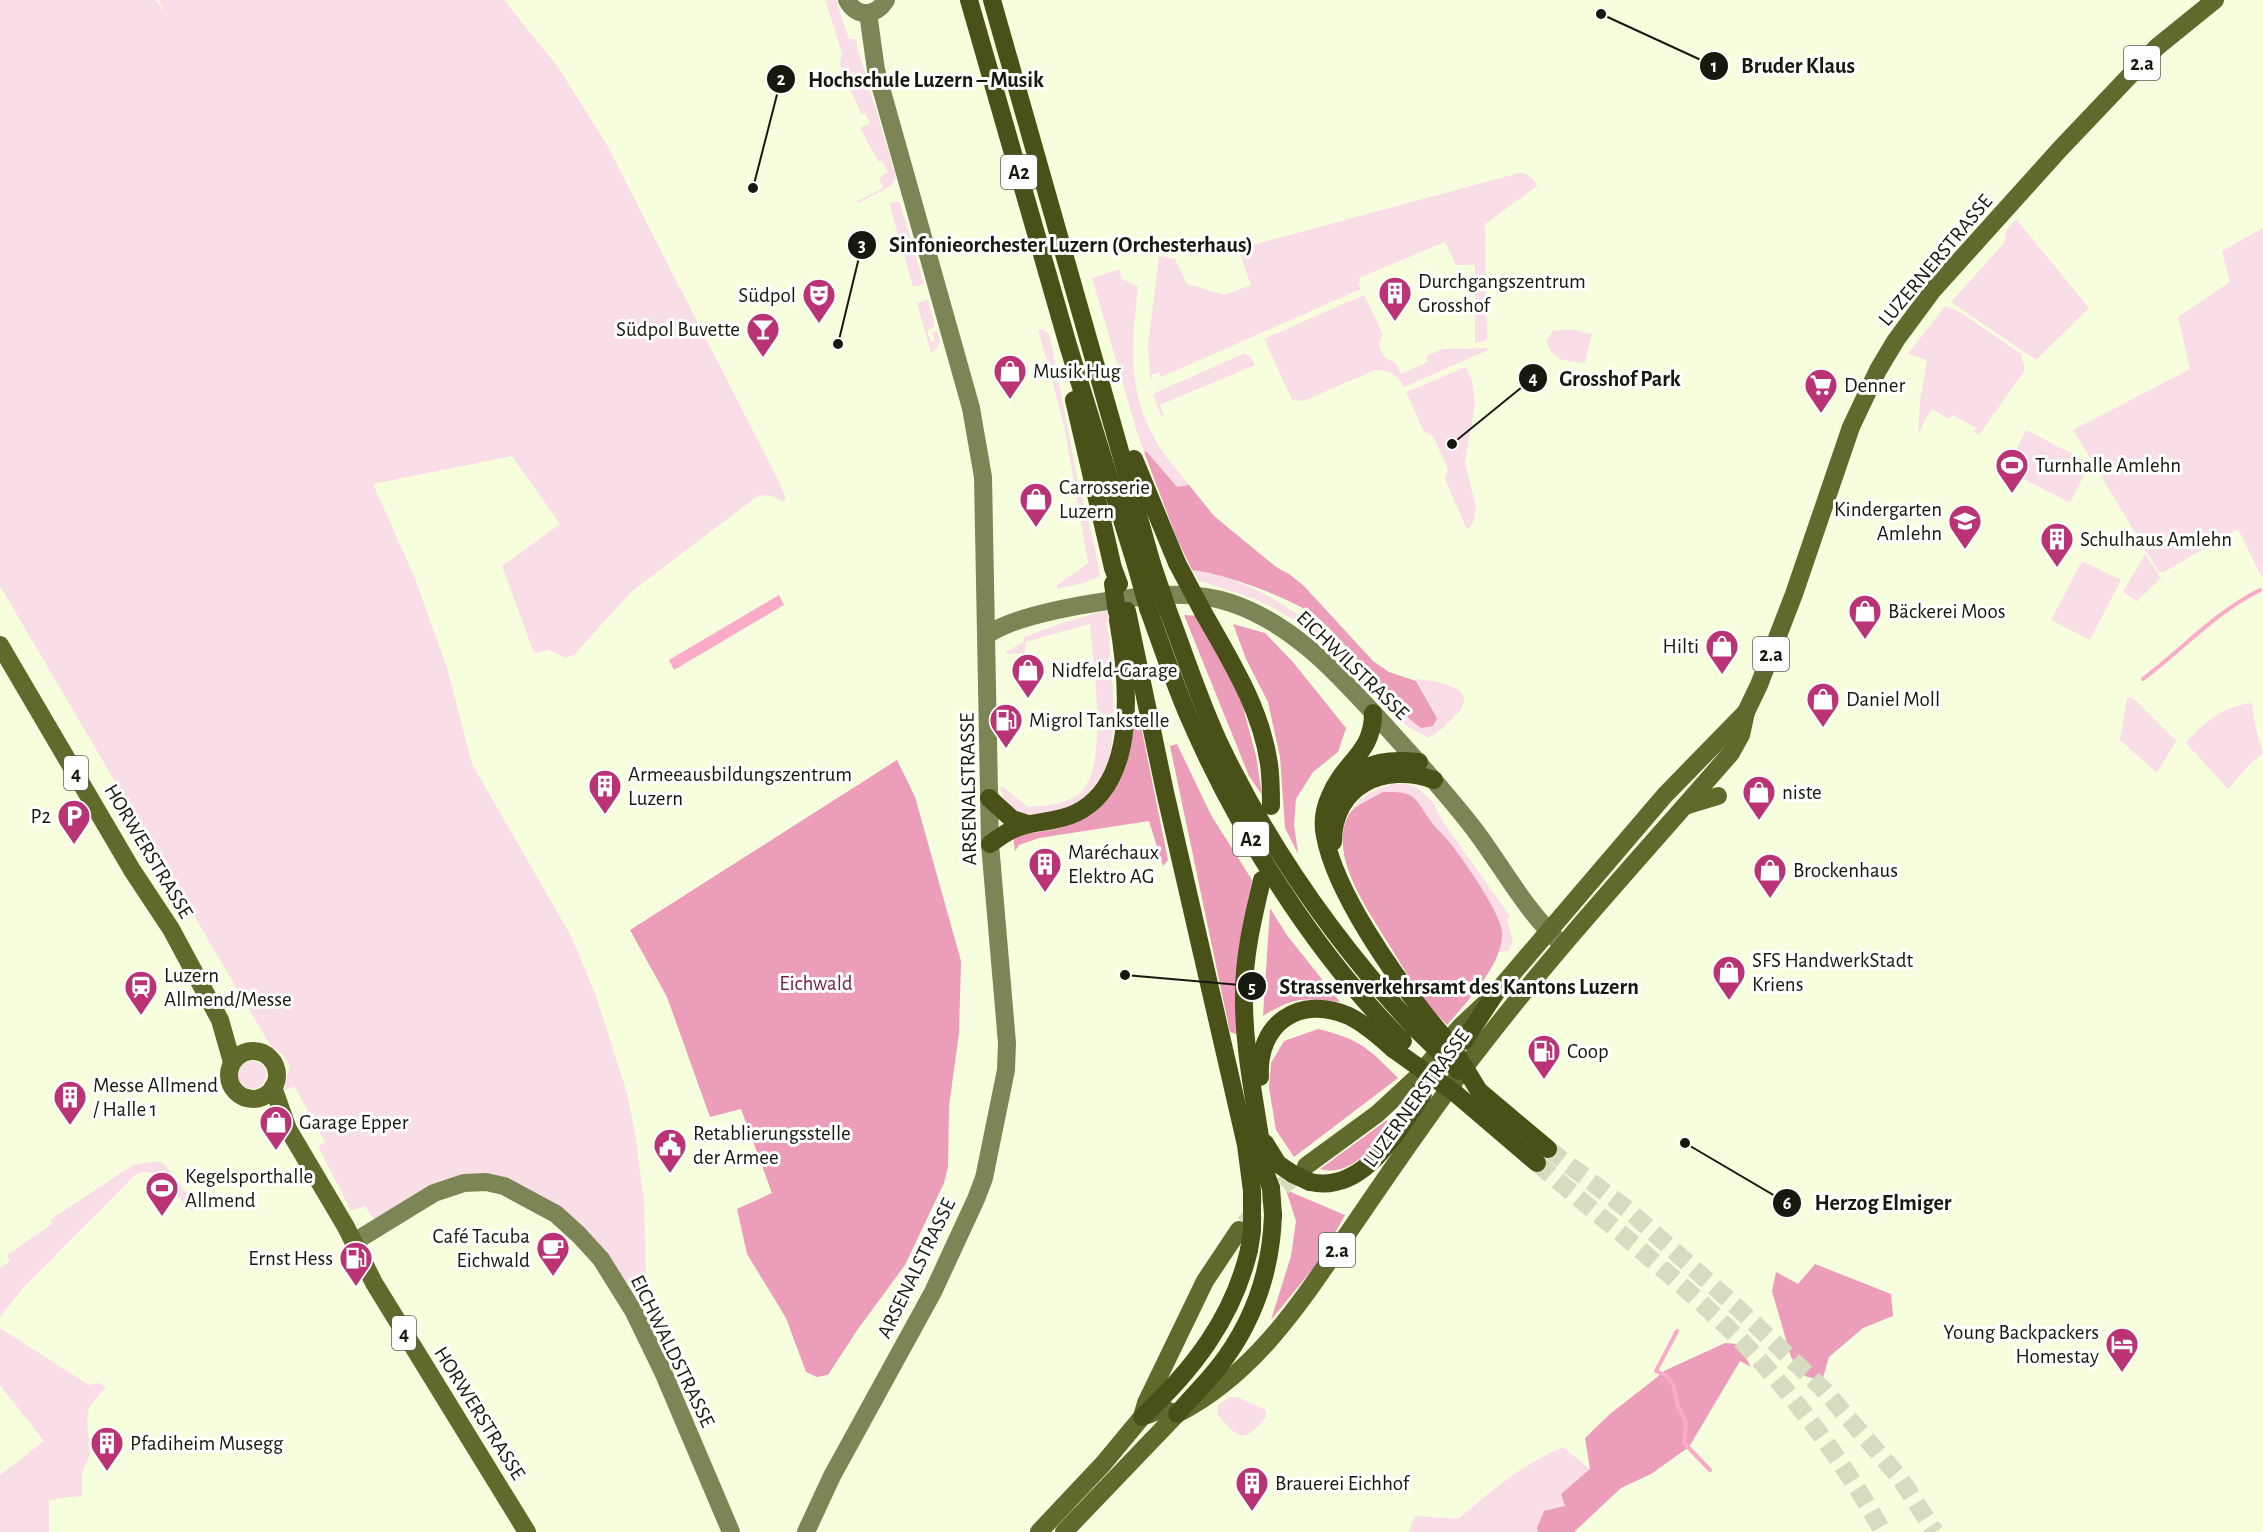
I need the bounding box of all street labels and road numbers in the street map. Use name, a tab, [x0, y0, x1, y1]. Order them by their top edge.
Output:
road number: 2.a	[2124, 46, 2160, 80]
road number: A2	[1001, 155, 1037, 189]
street label: LUZERNERSTRASSE	[1874, 191, 1996, 330]
street label: EICHWILSTRASSE	[1292, 607, 1413, 724]
road number: 2.a	[1753, 637, 1789, 671]
street label: ARSENALSTRASSE	[957, 712, 980, 865]
road number: 4	[64, 756, 88, 790]
street label: HORWERSTRASSE	[100, 780, 197, 922]
road number: A2	[1233, 822, 1269, 856]
street label: LUZERNERSTRASSE	[1360, 1026, 1473, 1171]
street label: ARSENALSTRASSE	[874, 1195, 959, 1341]
road number: 2.a	[1319, 1233, 1355, 1267]
street label: EICHWALDSTRASSE	[627, 1272, 719, 1431]
road number: 4	[392, 1316, 416, 1350]
street label: HORWERSTRASSE	[430, 1343, 529, 1484]

